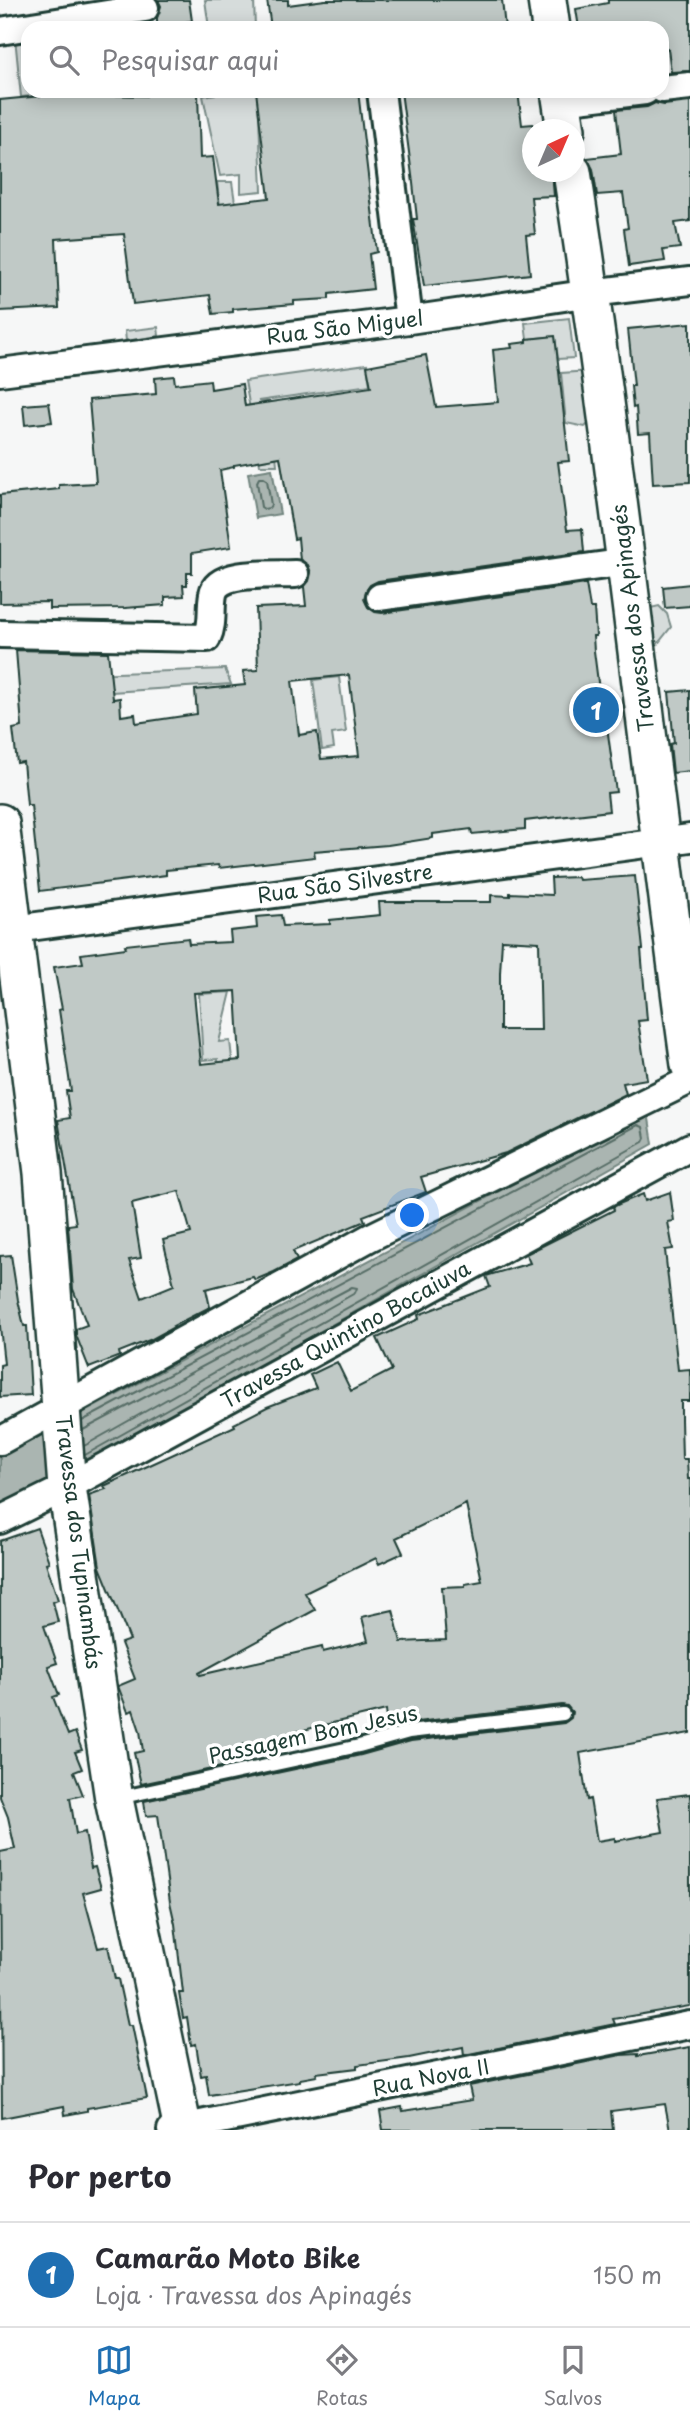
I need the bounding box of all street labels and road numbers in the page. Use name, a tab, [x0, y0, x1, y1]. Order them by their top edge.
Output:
street label: Rua São Miguel	[265, 301, 425, 352]
street label: Travessa dos Apinagés	[601, 503, 661, 734]
street label: Rua São Silvestre	[255, 854, 435, 910]
street label: Travessa Quintino Bocaiuva	[214, 1251, 476, 1415]
street label: Travessa dos Tupinambás	[48, 1413, 111, 1671]
street label: Passagem Bom Jesus	[205, 1695, 420, 1771]
street label: Rua Nova II	[369, 2049, 492, 2103]

